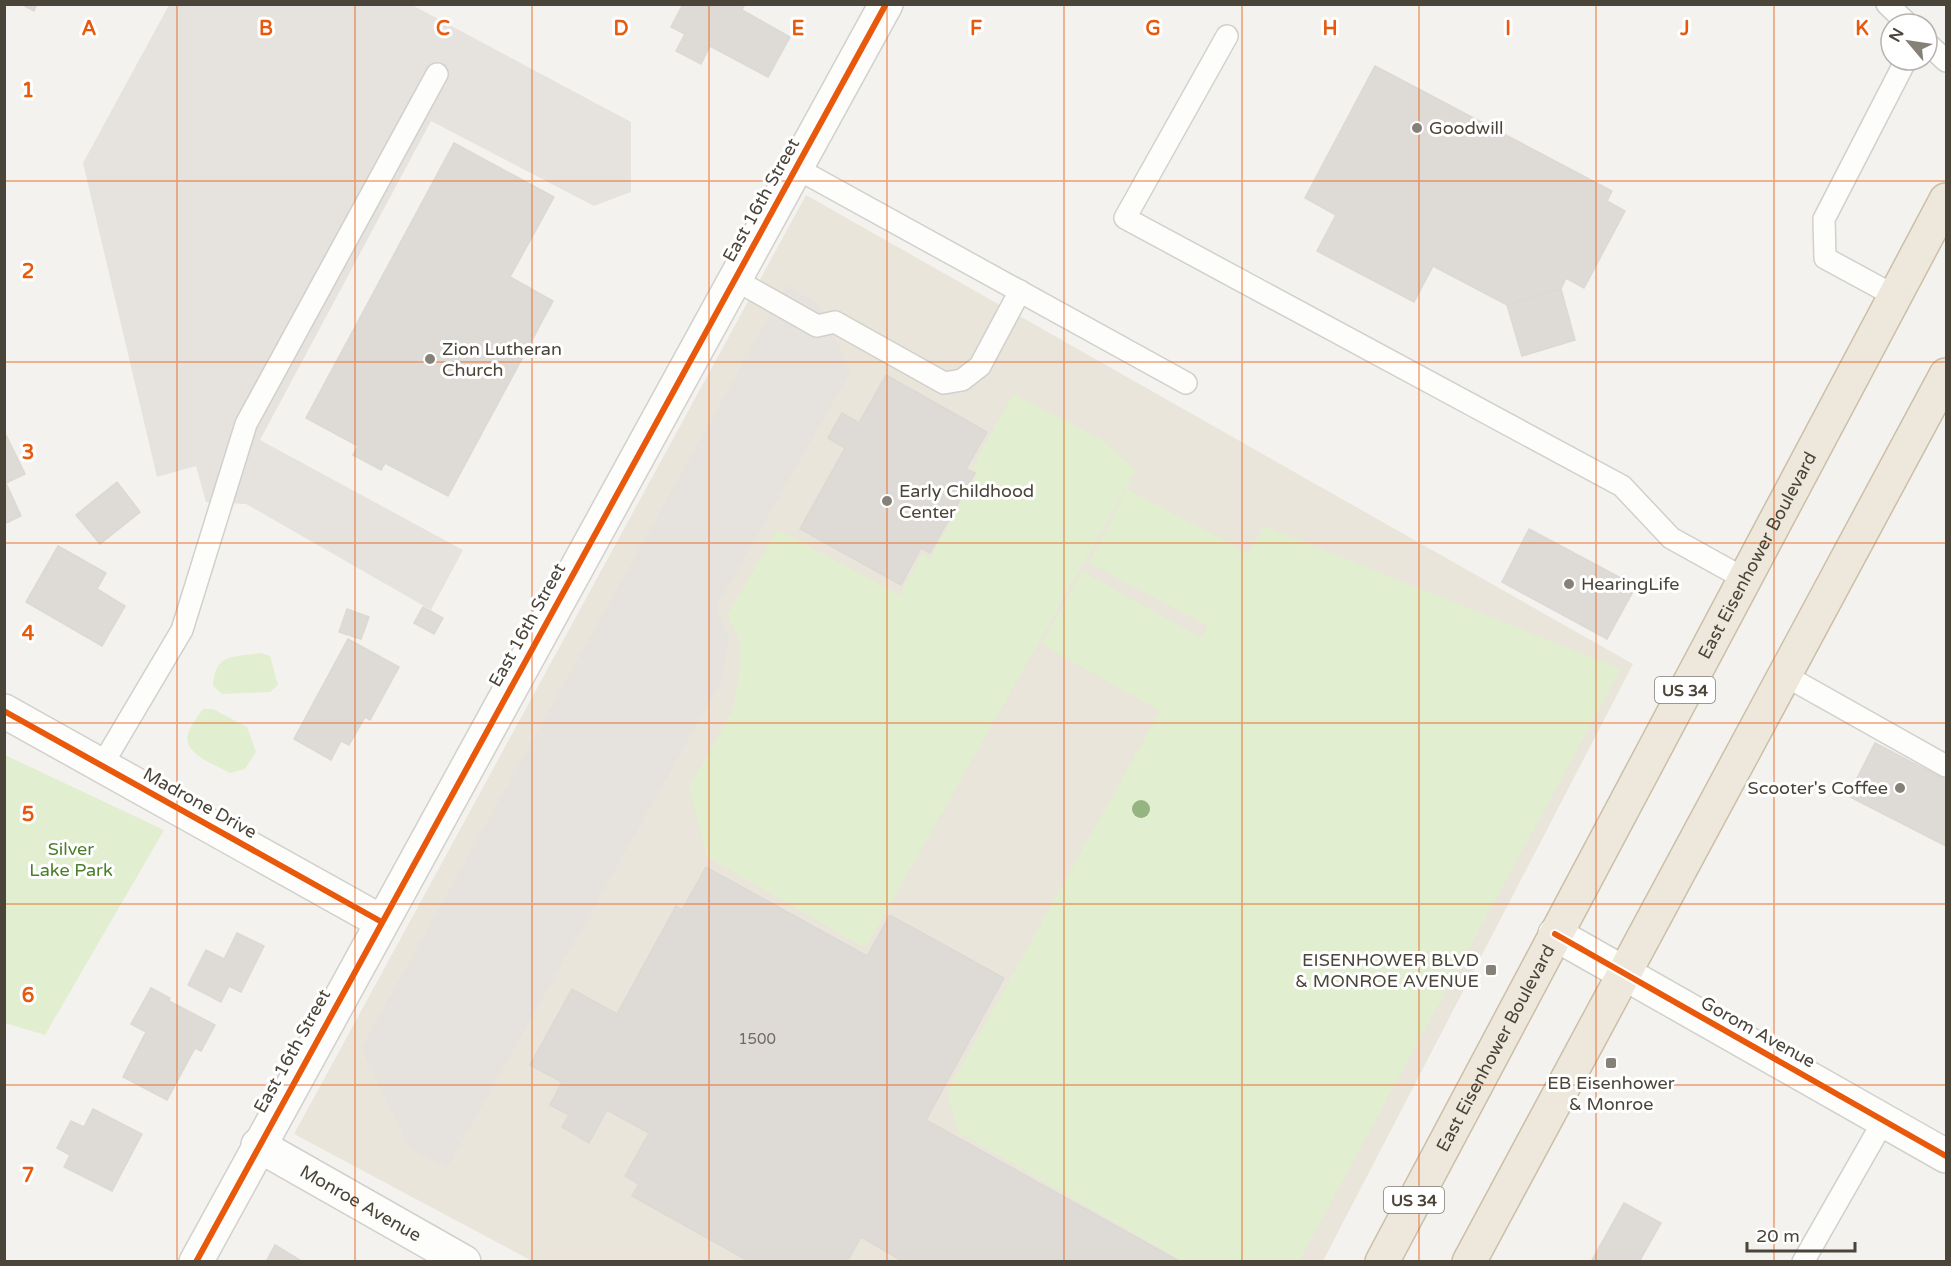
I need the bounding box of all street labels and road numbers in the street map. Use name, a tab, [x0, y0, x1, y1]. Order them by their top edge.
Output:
street label: East 16th Street	[718, 134, 804, 266]
street label: East Eisenhower Boulevard	[1693, 448, 1821, 663]
street label: East 16th Street	[484, 559, 570, 691]
road number: US 34	[1655, 677, 1715, 703]
street label: Madrone Drive	[139, 763, 261, 843]
street label: East Eisenhower Boulevard	[1431, 941, 1560, 1156]
street label: East 16th Street	[249, 985, 335, 1117]
street label: Gorom Avenue	[1697, 991, 1819, 1073]
street label: Monroe Avenue	[296, 1160, 425, 1246]
road number: US 34	[1384, 1187, 1444, 1213]

